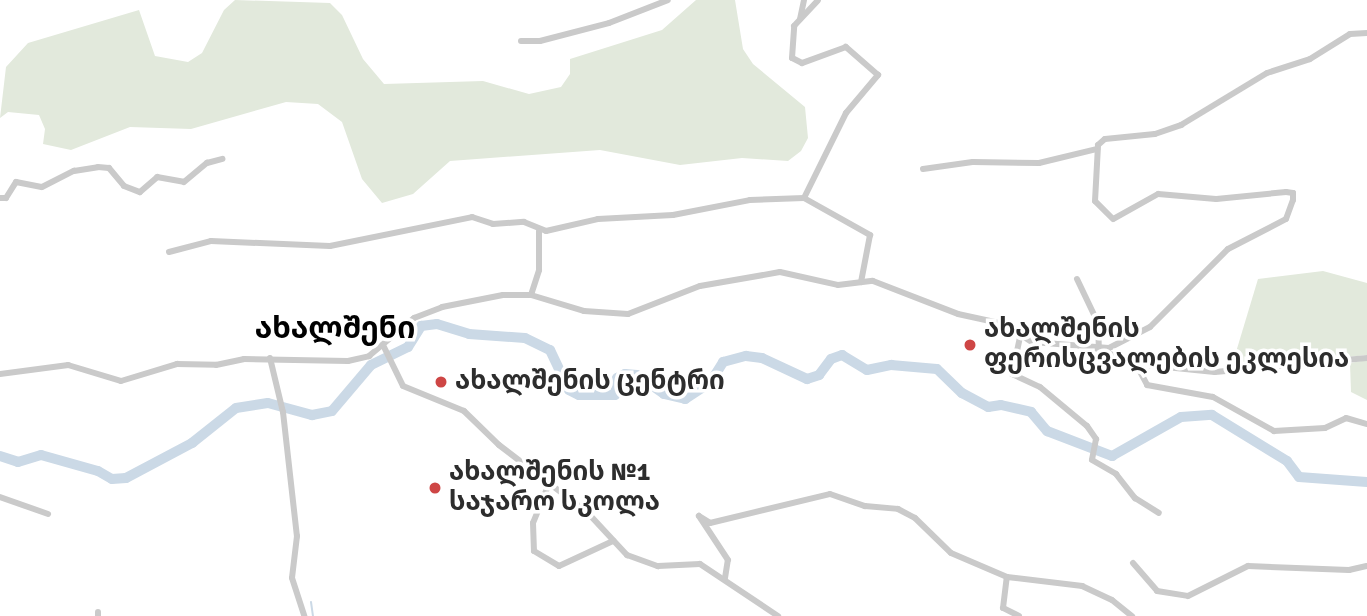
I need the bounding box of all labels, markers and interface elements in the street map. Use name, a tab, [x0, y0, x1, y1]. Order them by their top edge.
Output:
district label: ახალშენი	[255, 311, 415, 347]
place label: ახალშენის ფერისცვალების ეკლესია	[984, 314, 1349, 376]
marker: ახალშენის ფერისცვალების ეკლესია	[962, 337, 978, 353]
place label: ახალშენის ცენტრი	[455, 366, 725, 398]
marker: ახალშენის ცენტრი	[433, 374, 449, 390]
place label: ახალშენის №1 საჯარო სკოლა	[449, 457, 660, 518]
marker: ახალშენის №1 საჯარო სკოლა	[427, 480, 443, 496]

